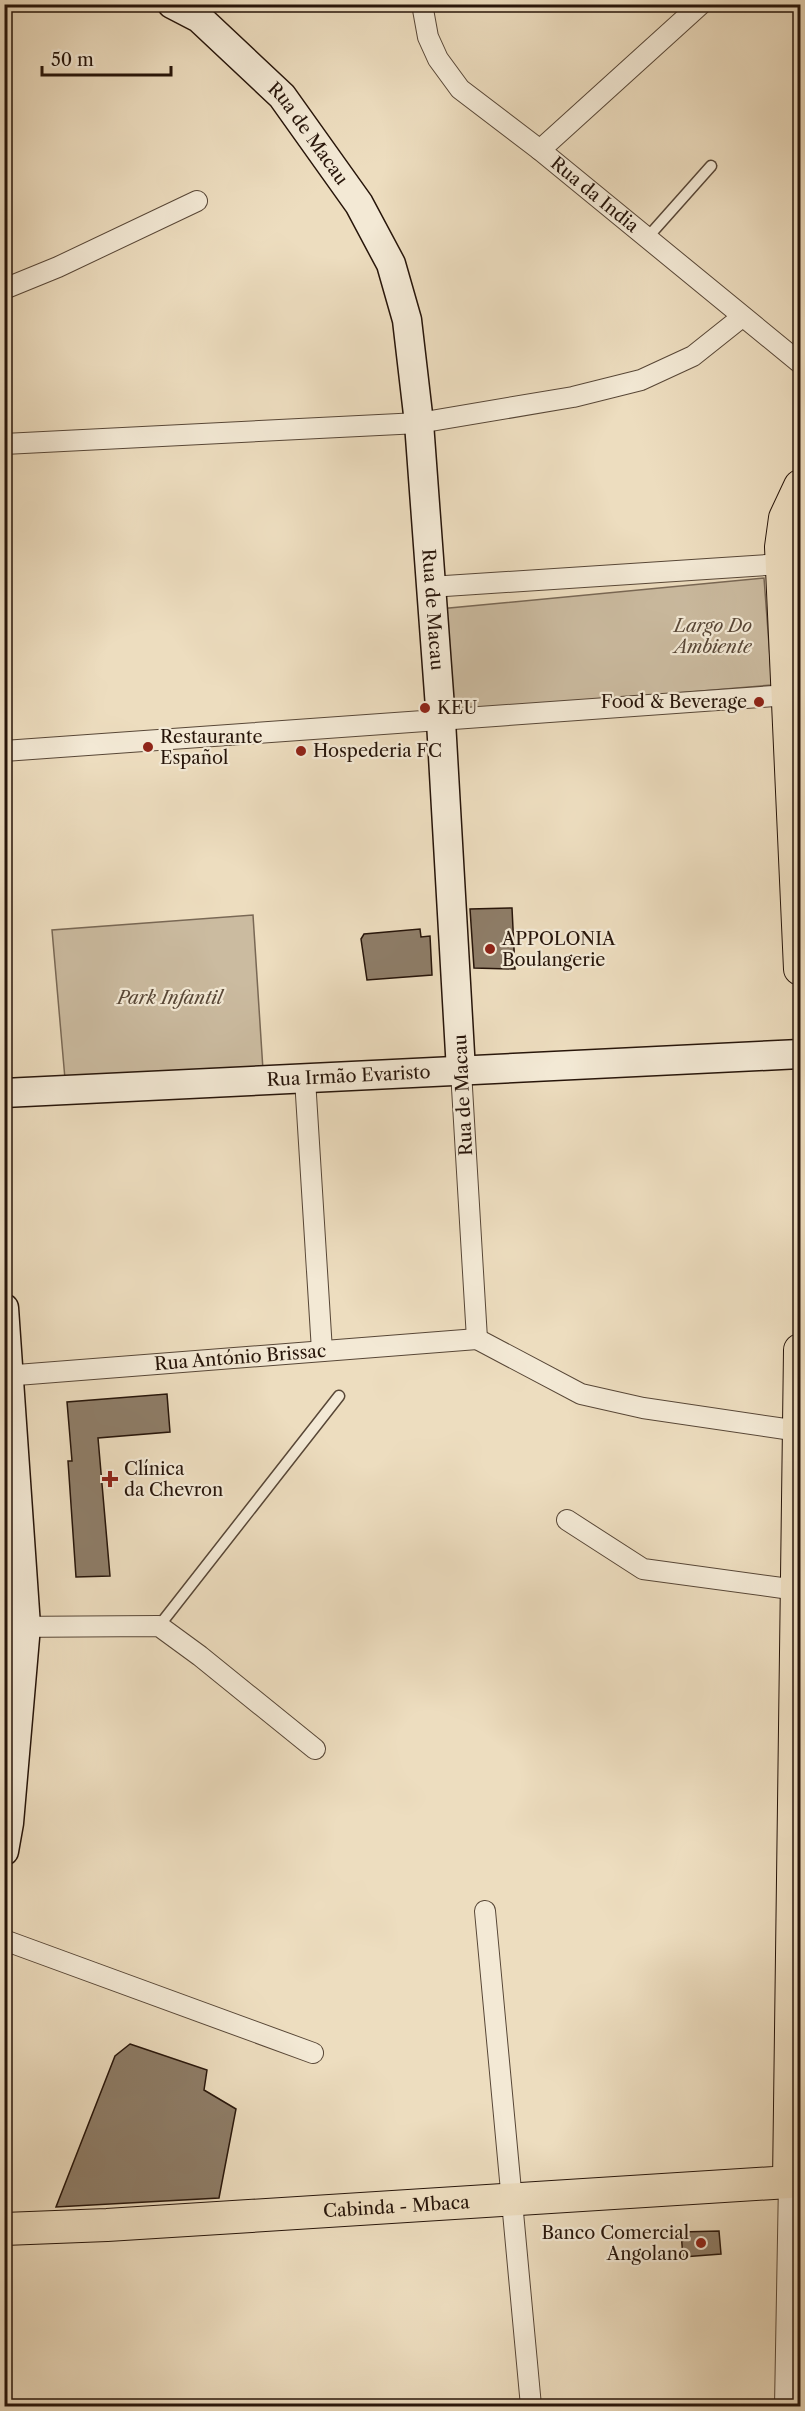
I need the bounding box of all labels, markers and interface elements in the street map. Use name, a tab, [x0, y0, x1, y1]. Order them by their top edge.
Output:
scale bar	[42, 39, 171, 77]
text: 50 m	[51, 49, 94, 71]
street label: Rua de Macau	[263, 78, 353, 189]
street label: Rua da India	[546, 152, 643, 238]
street label: Rua de Macau	[417, 548, 448, 671]
park label: Largo Do Ambiente	[671, 615, 753, 658]
place label: Food & Beverage	[601, 691, 747, 713]
marker: Food & Beverage	[752, 695, 766, 709]
place label: KEU	[437, 697, 477, 719]
marker: KEU	[418, 701, 432, 715]
place label: Restaurante Español	[160, 726, 263, 769]
marker: Restaurante Español	[141, 740, 155, 754]
place label: Hospederia FC	[313, 740, 442, 762]
marker: Hospederia FC	[294, 744, 308, 758]
place label: APPOLONIA Boulangerie	[501, 928, 616, 971]
marker: APPOLONIA Boulangerie	[483, 942, 497, 956]
park label: Park Infantil	[115, 987, 225, 1009]
street label: Rua de Macau	[449, 1034, 477, 1156]
street label: Rua Irmão Evaristo	[266, 1061, 431, 1091]
street label: Rua António Brissac	[153, 1340, 327, 1375]
place label: Clínica da Chevron	[124, 1458, 223, 1501]
marker: Clínica da Chevron	[101, 1470, 119, 1488]
street label: Cabinda - Mbaca	[322, 2191, 471, 2222]
place label: Banco Comercial Angolano	[542, 2222, 689, 2265]
marker: Banco Comercial Angolano	[694, 2236, 708, 2250]

